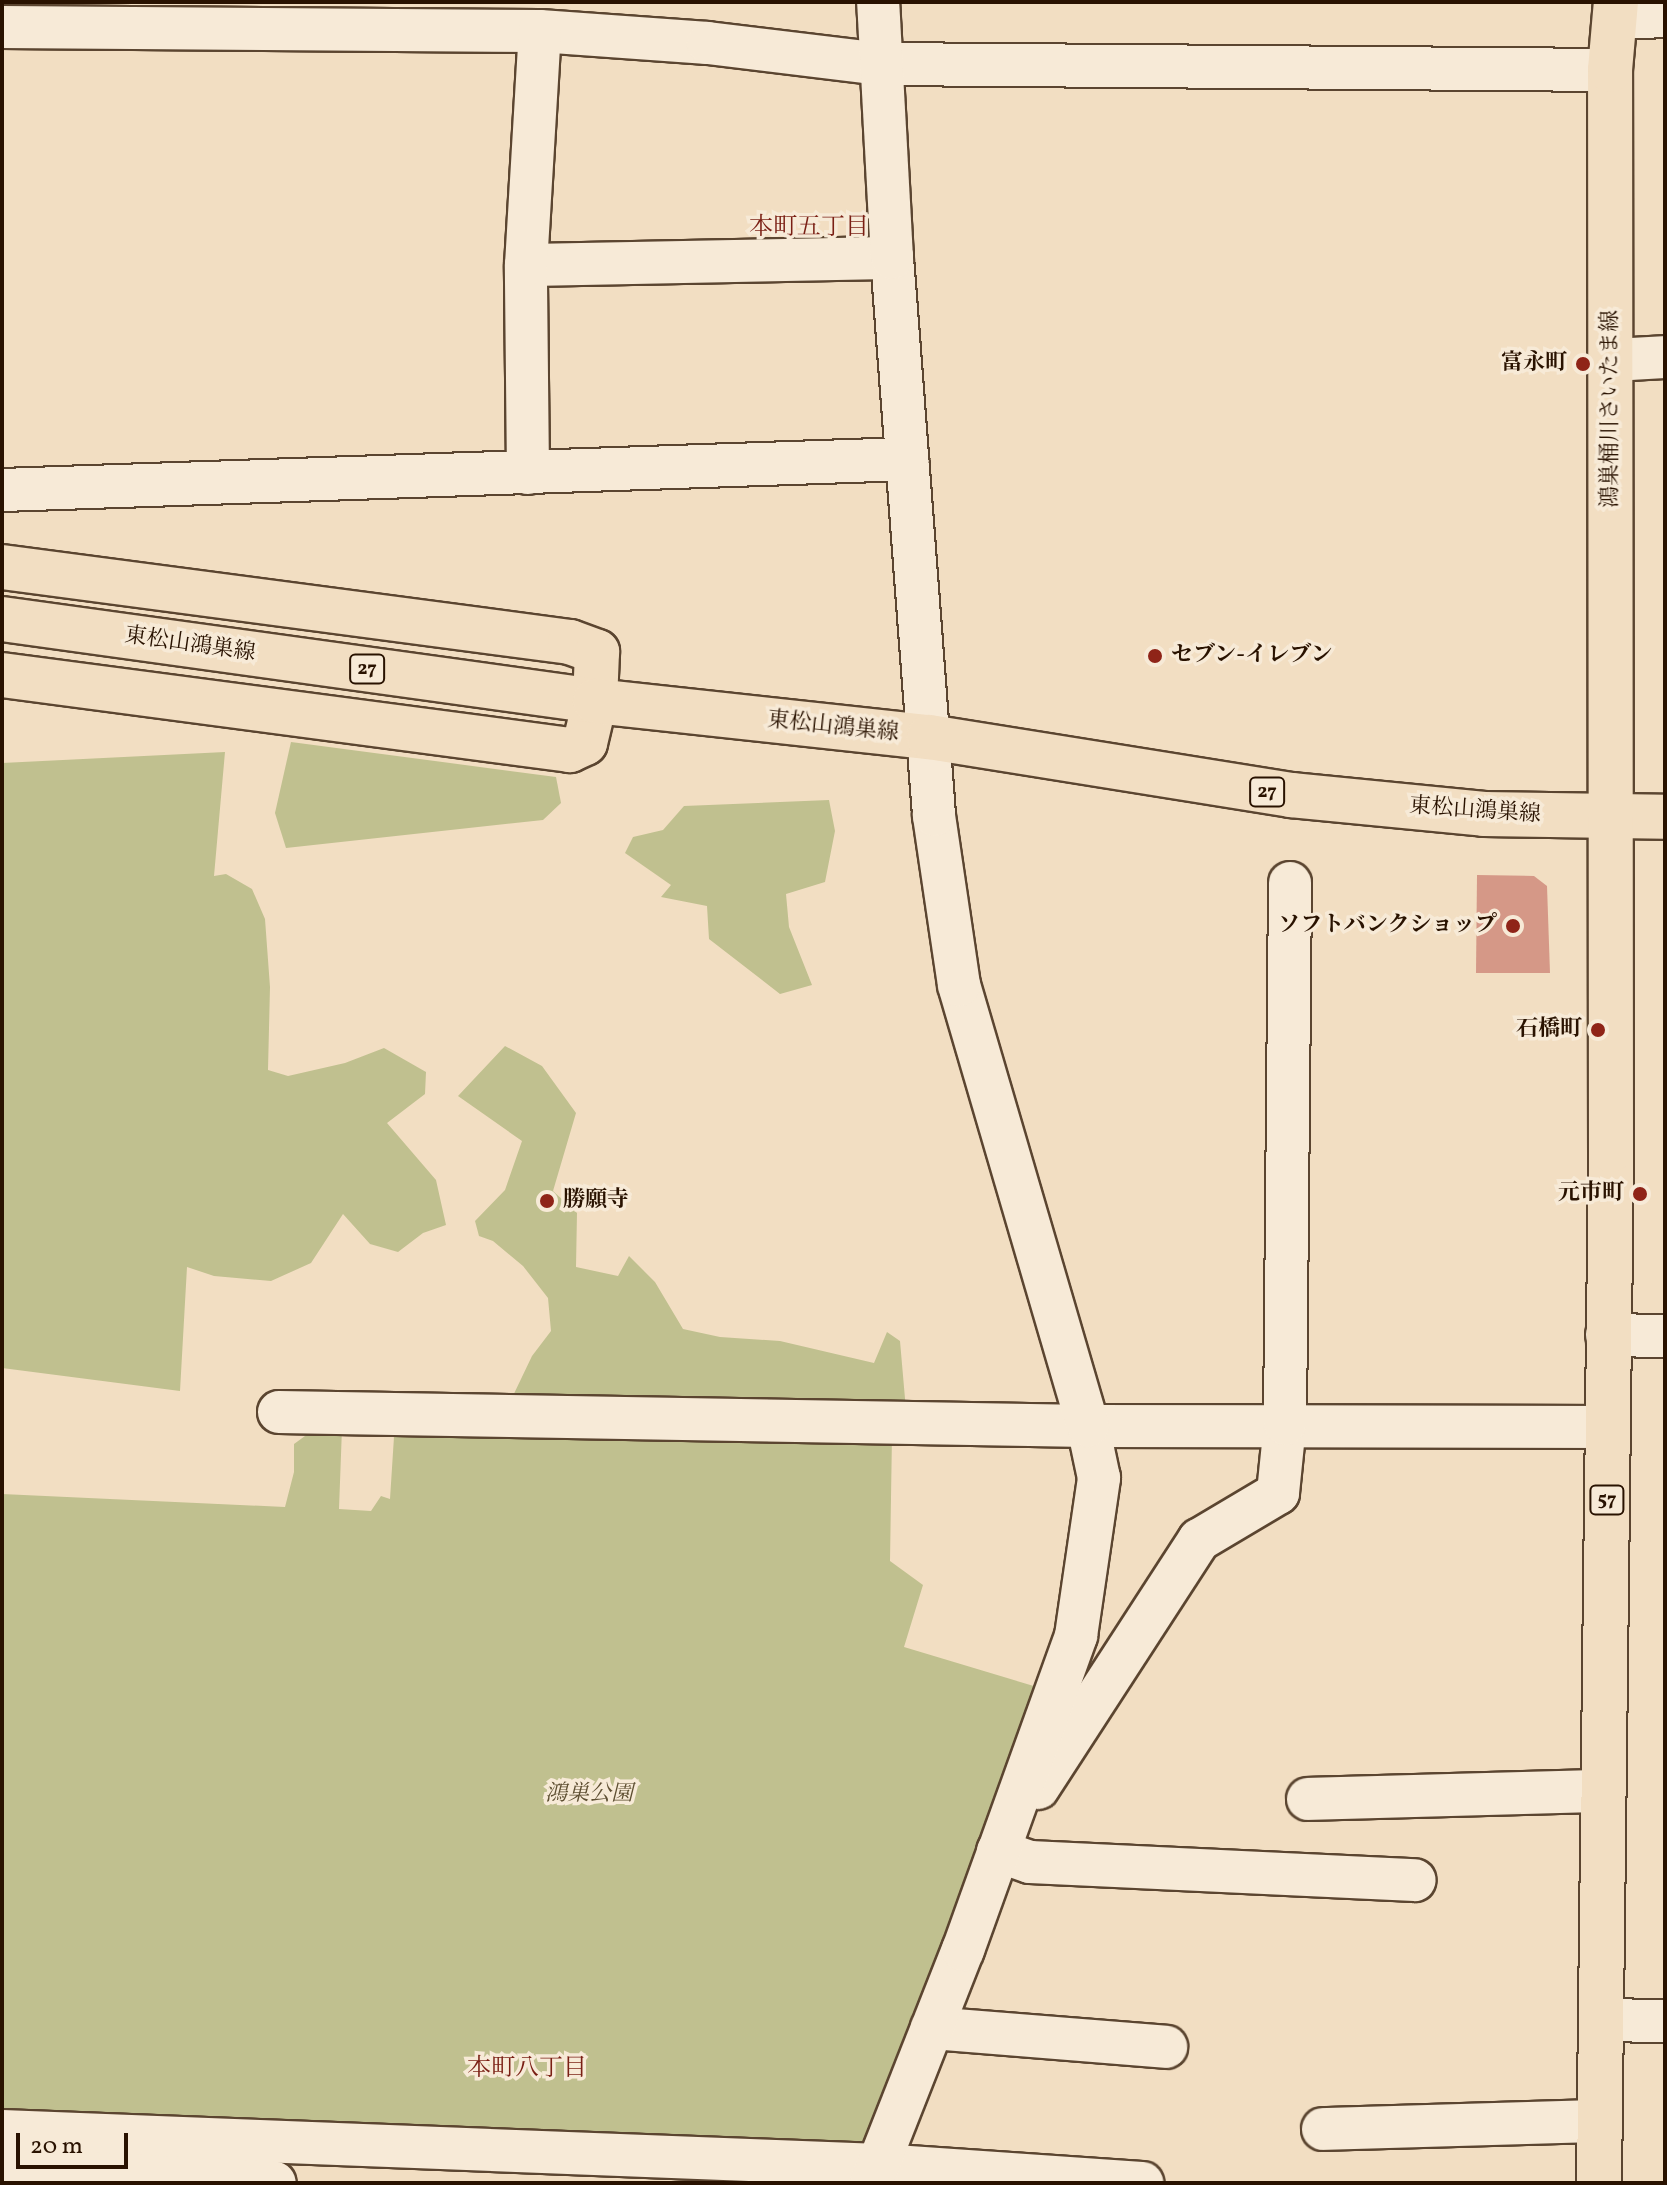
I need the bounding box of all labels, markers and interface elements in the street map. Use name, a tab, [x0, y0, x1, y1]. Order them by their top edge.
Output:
district label: 本町五丁目	[749, 215, 869, 243]
street label: 鴻巣桶川さいたま線	[1598, 310, 1624, 508]
place label: 富永町	[1501, 351, 1567, 377]
marker: 富永町	[1574, 355, 1592, 373]
street label: 東松山鴻巣線	[123, 623, 257, 667]
place label: セブン-イレブン	[1171, 643, 1334, 669]
marker: セブン-イレブン	[1146, 647, 1164, 665]
road number: 27	[349, 653, 385, 685]
street label: 東松山鴻巣線	[766, 707, 900, 747]
road number: 27	[1249, 776, 1285, 808]
street label: 東松山鴻巣線	[1408, 793, 1542, 829]
place label: ソフトバンクショップ	[1277, 913, 1497, 939]
marker: ソフトバンクショップ	[1504, 917, 1522, 935]
place label: 石橋町	[1516, 1017, 1582, 1043]
marker: 石橋町	[1589, 1021, 1607, 1039]
place label: 元市町	[1558, 1181, 1624, 1207]
marker: 元市町	[1631, 1185, 1649, 1203]
place label: 勝願寺	[563, 1188, 629, 1214]
marker: 勝願寺	[538, 1192, 556, 1210]
road number: 57	[1589, 1484, 1625, 1516]
park label: 鴻巣公園	[545, 1782, 633, 1808]
district label: 本町八丁目	[467, 2056, 587, 2084]
scale bar	[20, 2117, 132, 2167]
text: 20 m	[30, 2130, 83, 2164]

